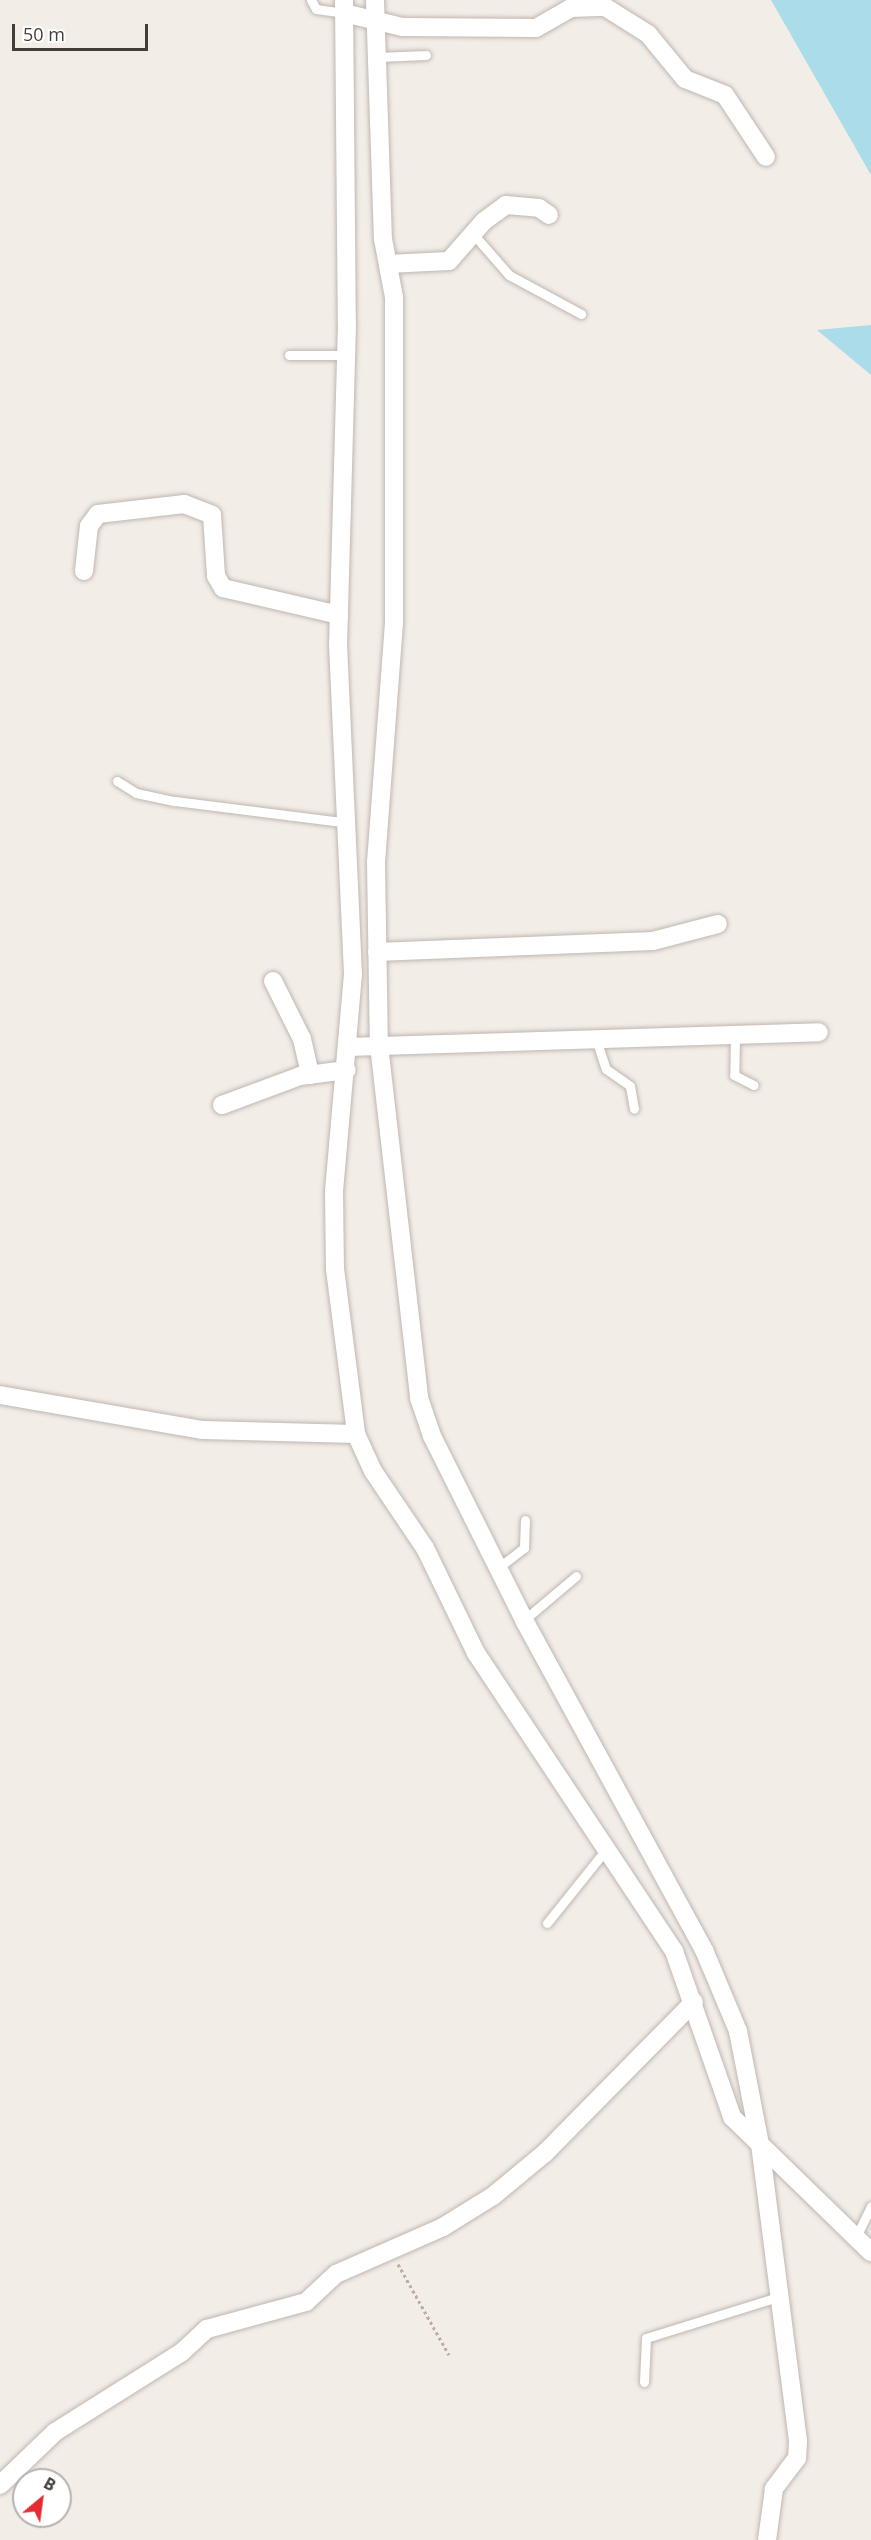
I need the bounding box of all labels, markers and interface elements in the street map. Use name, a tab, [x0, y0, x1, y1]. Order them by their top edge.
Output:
scale bar	[15, 12, 152, 50]
text: 50 m	[23, 22, 65, 46]
north arrow	[12, 2468, 72, 2528]
text: B	[40, 2472, 60, 2496]

